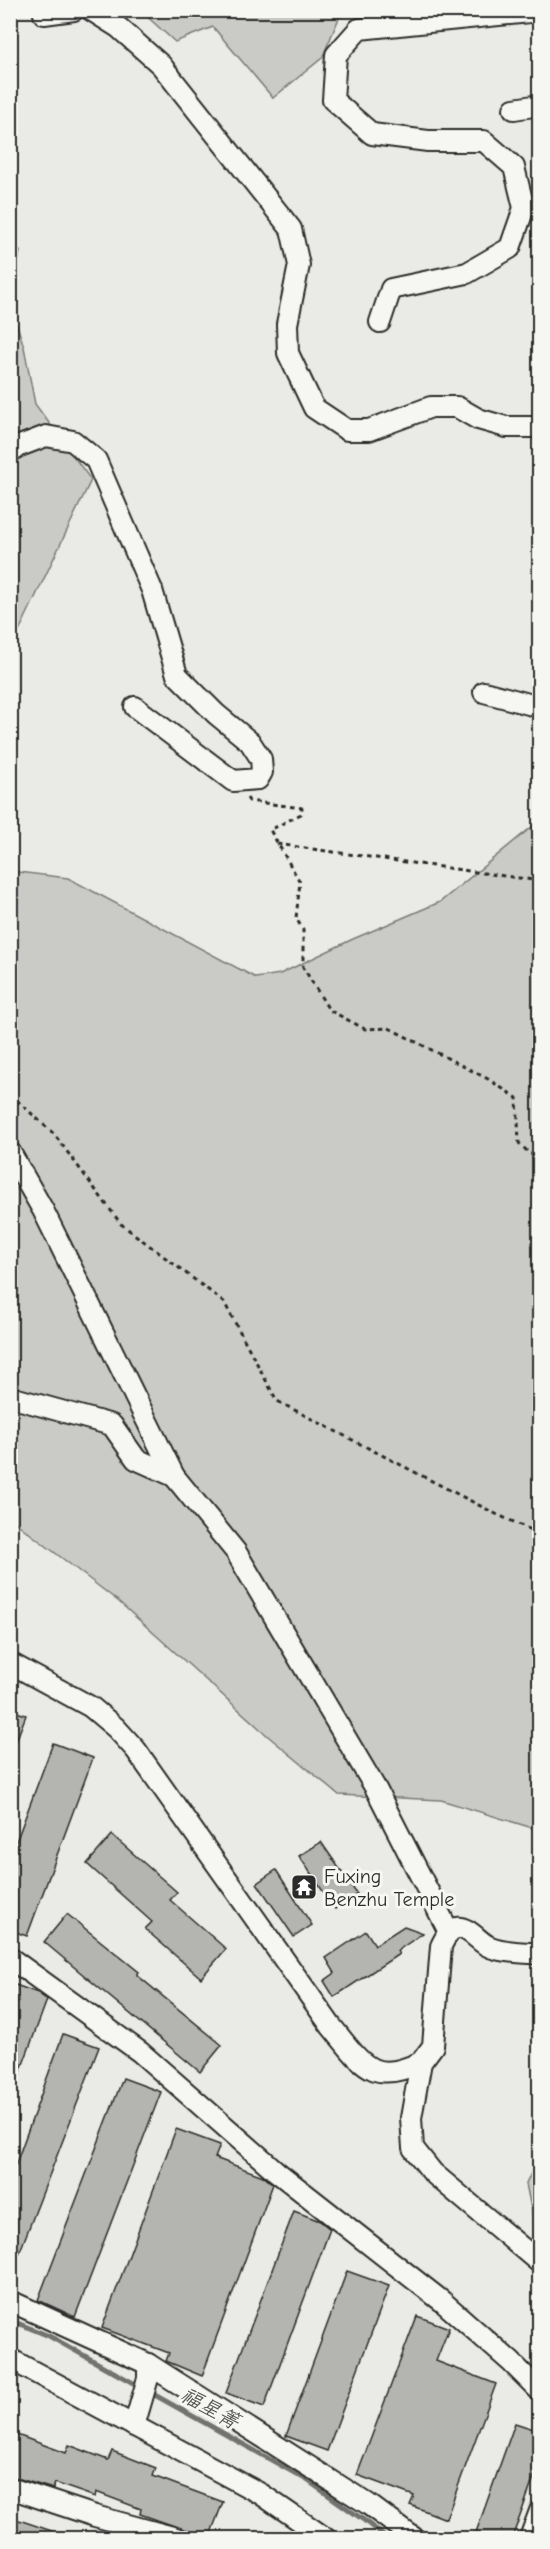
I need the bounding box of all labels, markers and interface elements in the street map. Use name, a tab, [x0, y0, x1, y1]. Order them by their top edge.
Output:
place label: Fuxing Benzhu Temple	[324, 1865, 454, 1911]
temple icon: Fuxing Benzhu Temple	[289, 1872, 319, 1902]
water label: 福星箐	[177, 2382, 246, 2435]

